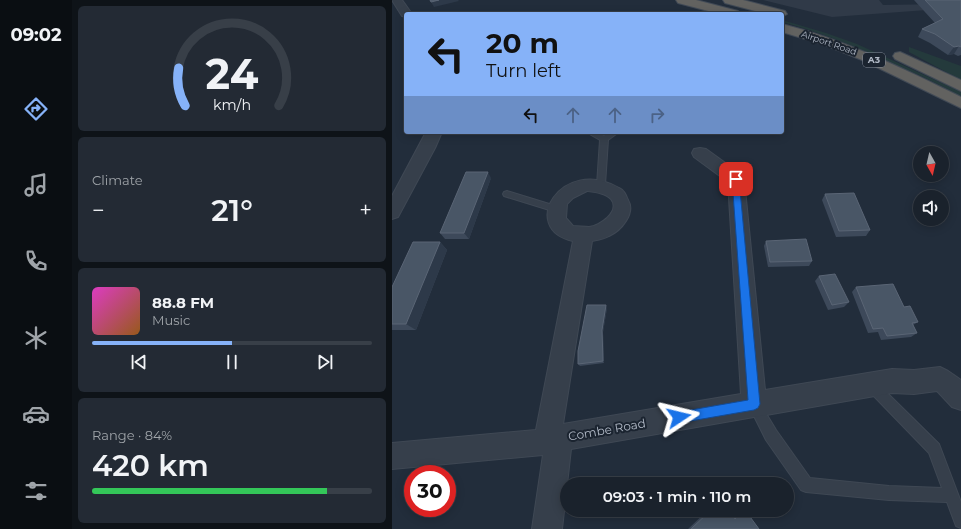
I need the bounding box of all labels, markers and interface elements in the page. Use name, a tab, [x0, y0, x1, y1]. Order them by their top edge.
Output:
text: 09:02	[10, 24, 62, 46]
text: 20 m	[486, 26, 559, 60]
icon: left	[420, 28, 472, 80]
street label: Airport Road	[800, 28, 858, 57]
text: 24	[206, 49, 259, 99]
road number: A3	[863, 53, 885, 67]
text: Turn left	[486, 60, 561, 82]
icon: directions	[22, 95, 50, 123]
text: km/h	[213, 96, 251, 114]
icon: left	[520, 104, 542, 126]
icon: ahead	[562, 104, 584, 126]
icon: ahead	[604, 104, 626, 126]
icon: right	[646, 104, 668, 126]
north arrow	[913, 146, 949, 182]
map controls	[913, 146, 949, 226]
pin	[719, 162, 753, 196]
icon: arrive	[725, 168, 747, 190]
icon: music	[22, 171, 50, 199]
text: Climate	[92, 172, 143, 188]
button: sound	[913, 190, 949, 226]
text: 21°	[211, 192, 253, 229]
text: −	[92, 197, 105, 224]
text: +	[359, 197, 372, 224]
icon: phone	[22, 247, 50, 275]
text: 88.8 FM	[152, 293, 214, 312]
text: Music	[152, 312, 190, 328]
icon: climate	[22, 324, 50, 352]
icon: previous	[128, 351, 150, 373]
icon: pause	[221, 351, 243, 373]
icon: next	[314, 351, 336, 373]
position arrow	[658, 396, 700, 438]
icon: car	[22, 400, 50, 428]
street label: Combe Road	[567, 415, 647, 444]
text: Range · 84%	[92, 427, 172, 443]
text: 420 km	[92, 447, 209, 484]
speed limit sign: 30	[404, 465, 456, 517]
icon: filters	[22, 477, 50, 505]
text: 09:03 · 1 min · 110 m	[603, 487, 751, 506]

